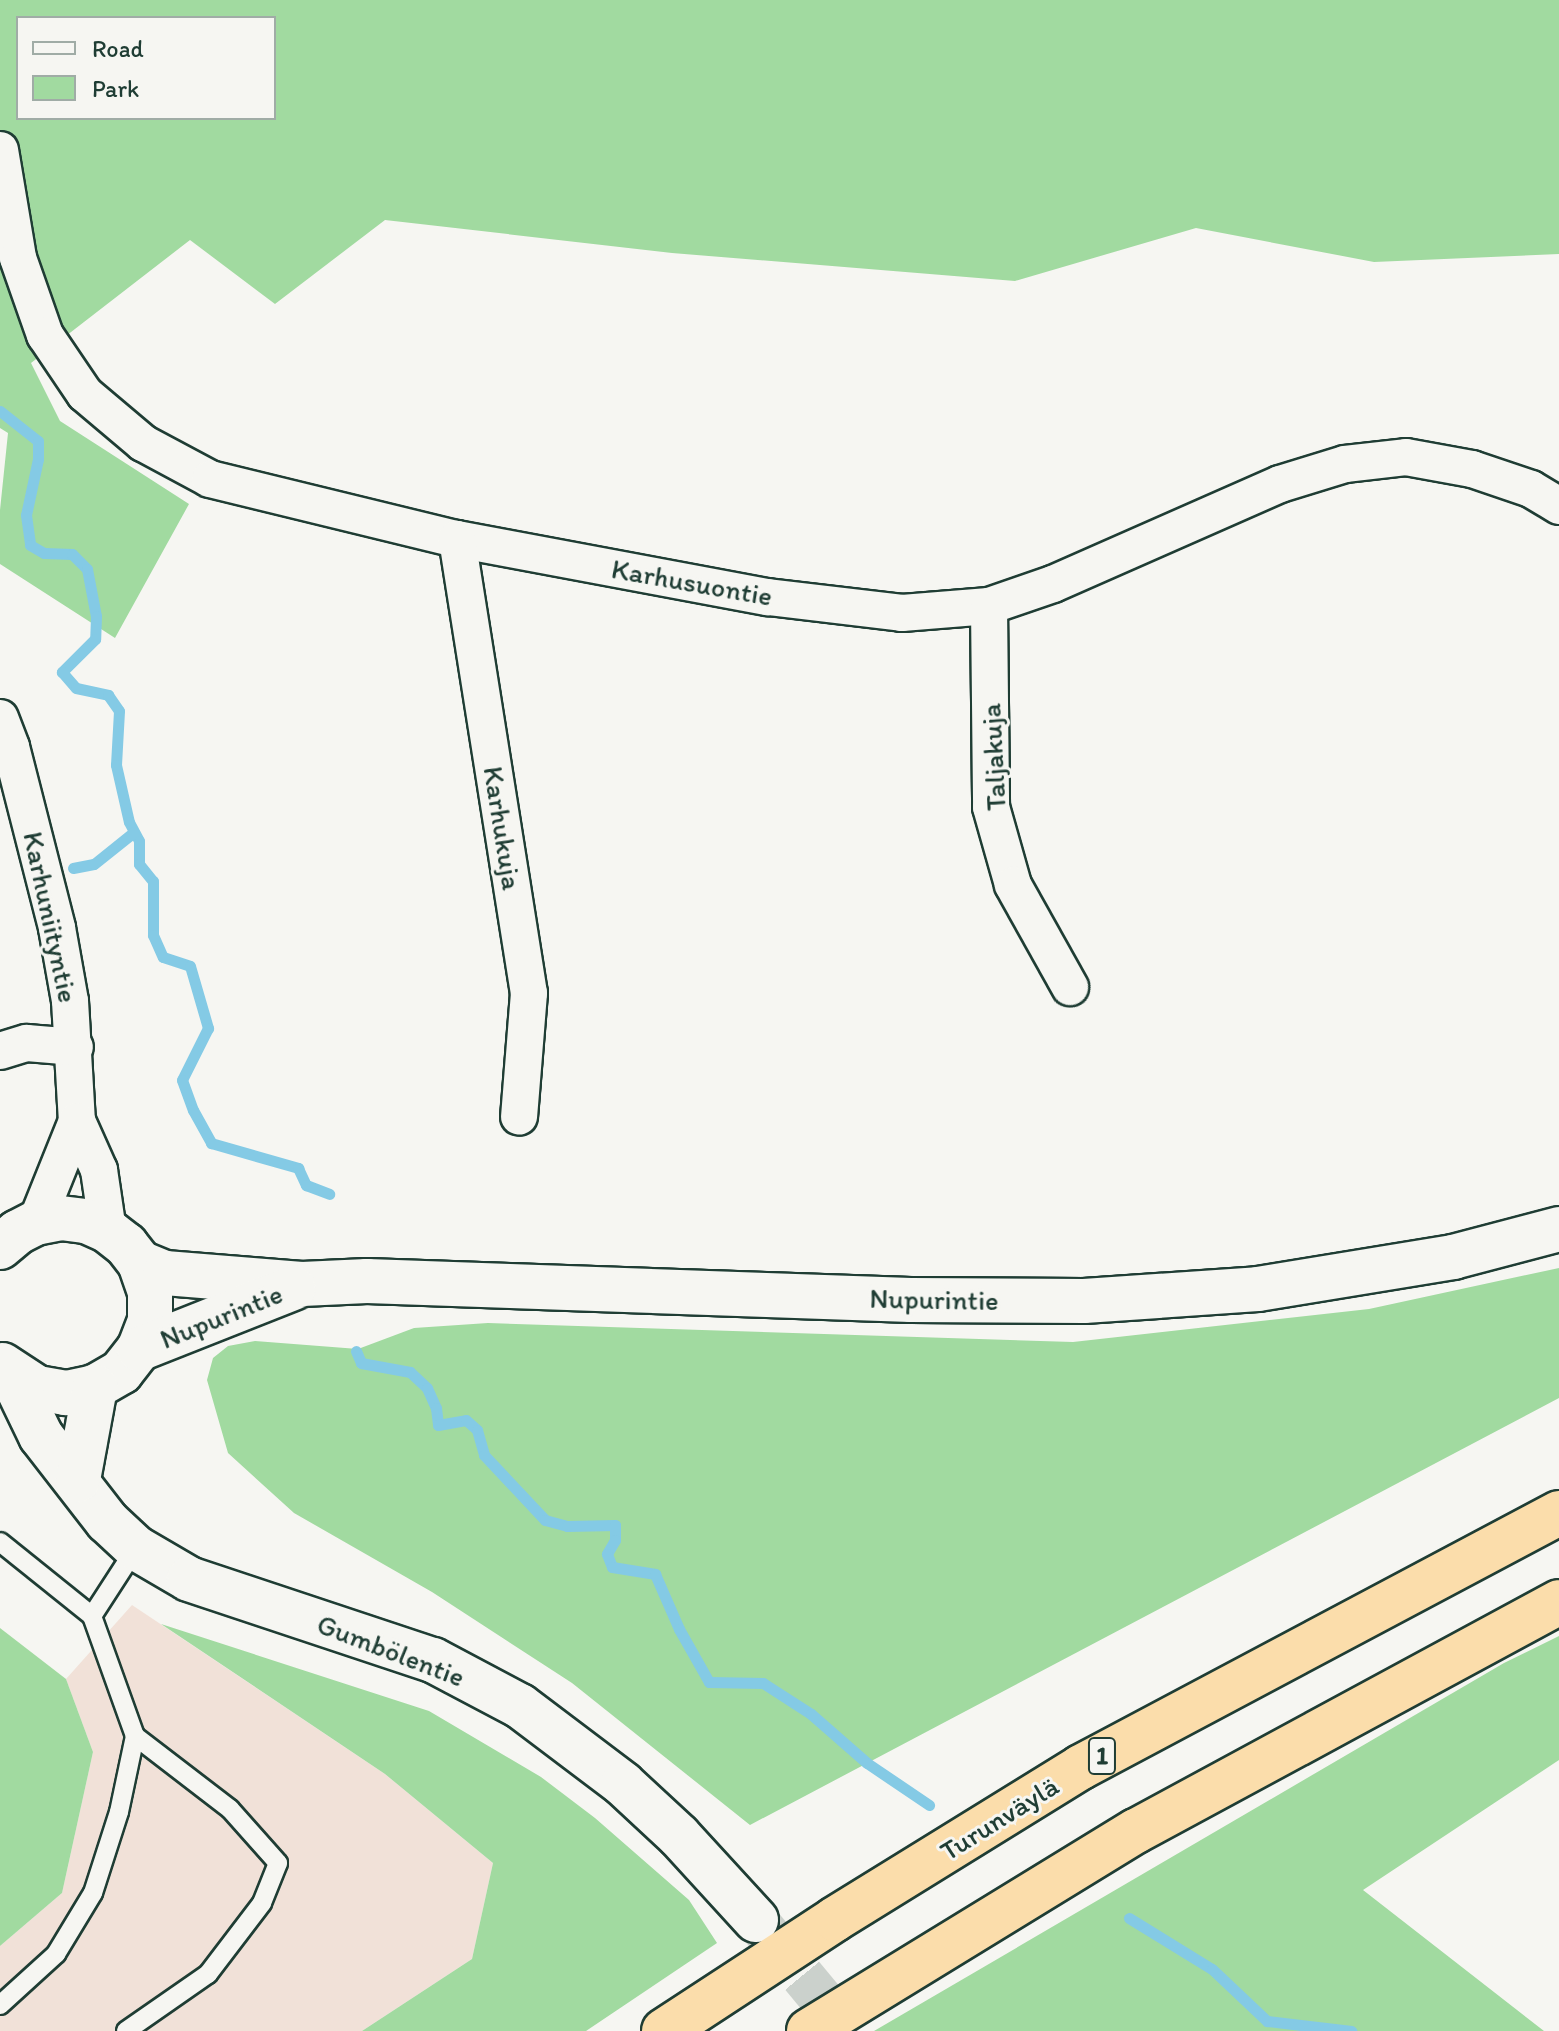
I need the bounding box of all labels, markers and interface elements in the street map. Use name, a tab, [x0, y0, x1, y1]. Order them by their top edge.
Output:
legend	[16, 16, 276, 120]
text: Road	[92, 34, 144, 63]
text: Park	[92, 74, 139, 103]
street label: Karhusuontie	[609, 551, 775, 613]
street label: Taljakuja	[973, 702, 1013, 812]
street label: Karhukuja	[477, 764, 529, 892]
street label: Karhuniityntie	[16, 828, 86, 1006]
street label: Nupurintie	[155, 1276, 287, 1356]
street label: Nupurintie	[869, 1281, 999, 1317]
street label: Gumbölentie	[313, 1607, 469, 1693]
road number: 1	[1086, 1734, 1118, 1778]
street label: Turunväylä	[934, 1768, 1064, 1868]

